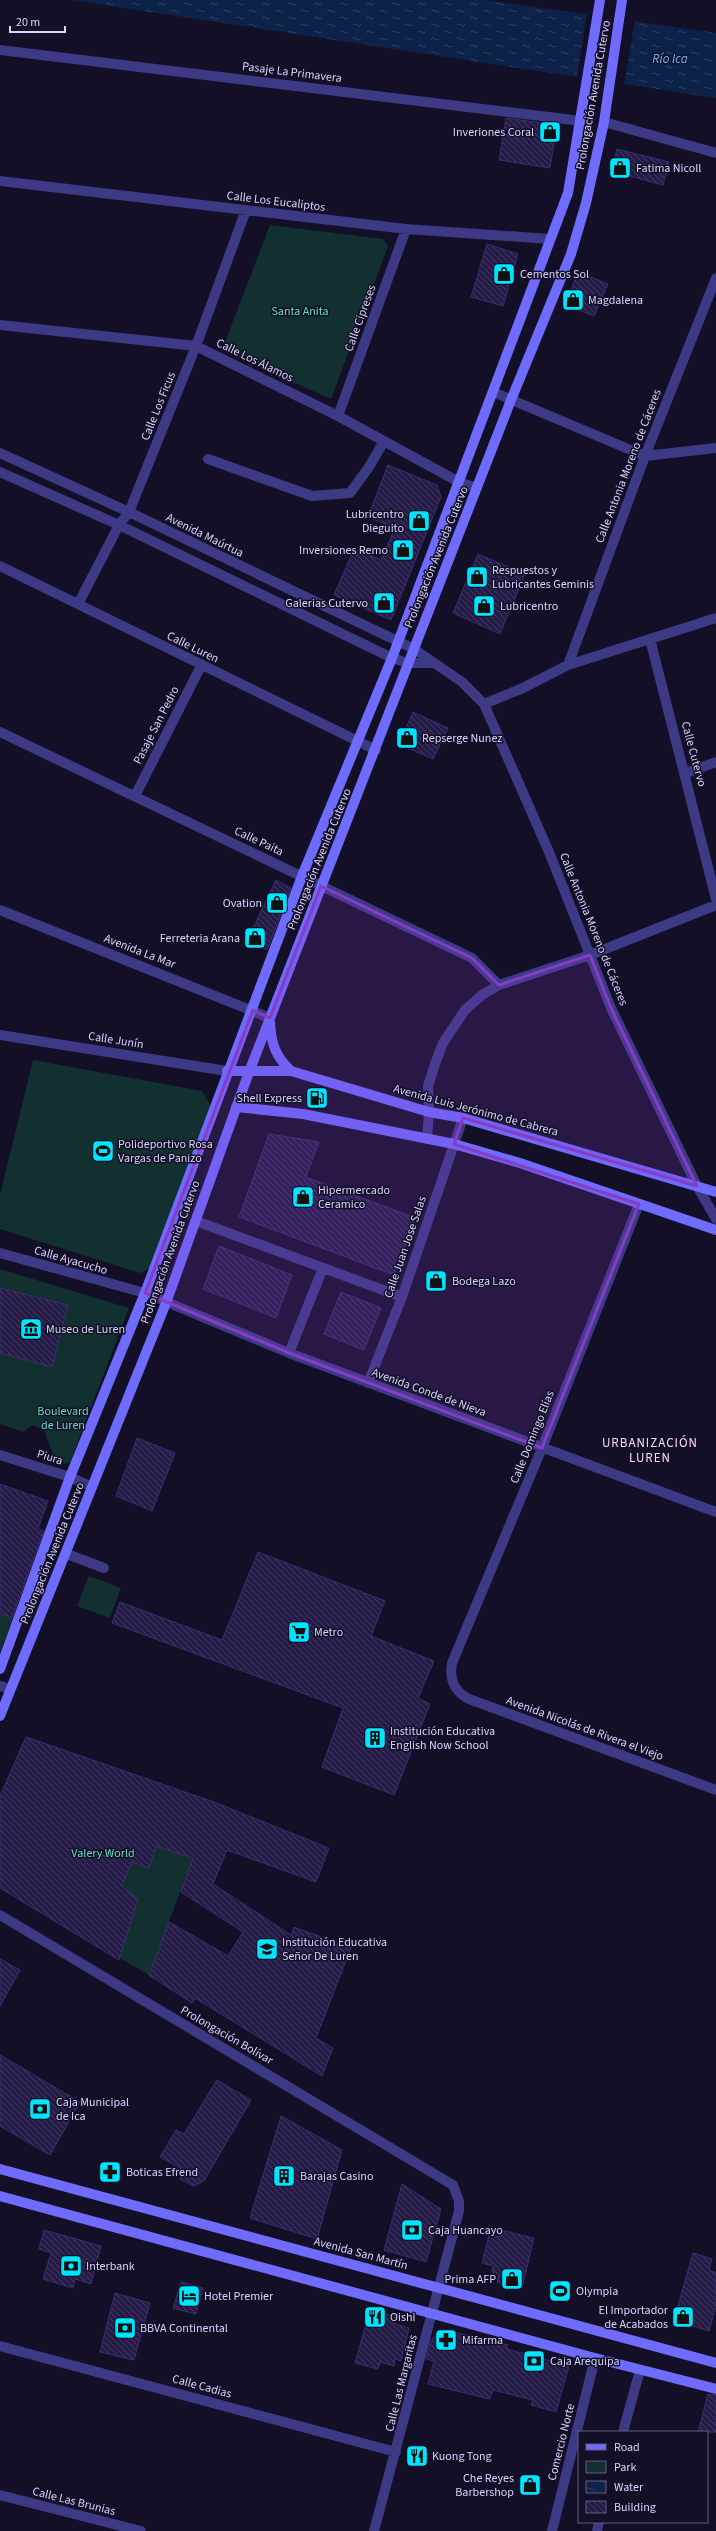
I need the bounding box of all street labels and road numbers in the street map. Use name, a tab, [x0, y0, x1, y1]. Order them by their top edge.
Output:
street label: Prolongación Avenida Cutervo	[572, 19, 615, 171]
street label: Pasaje La Primavera	[241, 58, 343, 87]
street label: Calle Los Eucaliptos	[226, 187, 326, 216]
street label: Calle Cipreses	[341, 282, 380, 354]
street label: Calle Los Álamos	[213, 334, 296, 387]
street label: Calle Los Ficus	[137, 369, 180, 443]
street label: Calle Antonia Moreno de Cáceres	[591, 387, 666, 546]
street label: Prolongación Avenida Cutervo	[400, 484, 473, 631]
street label: Avenida Maúrtua	[163, 509, 247, 562]
street label: Calle Luren	[164, 627, 222, 667]
street label: Pasaje San Pedro	[129, 683, 183, 767]
street label: Calle Cutervo	[677, 720, 710, 789]
street label: Prolongación Avenida Cutervo	[283, 786, 356, 933]
street label: Calle Paita	[231, 823, 286, 860]
street label: Calle Antonia Moreno de Cáceres	[555, 850, 632, 1008]
street label: Avenida La Mar	[101, 930, 179, 973]
street label: Calle Junín	[87, 1028, 145, 1053]
street label: Avenida Luis Jerónimo de Cabrera	[391, 1080, 560, 1141]
street label: Prolongación Avenida Cutervo	[137, 1178, 204, 1326]
street label: Calle Juan Jose Salas	[380, 1194, 431, 1300]
street label: Calle Ayacucho	[32, 1242, 110, 1279]
street label: Avenida Conde de Nieva	[369, 1364, 488, 1421]
street label: Calle Domingo Elías	[506, 1388, 559, 1486]
street label: Piura	[35, 1446, 65, 1469]
street label: Prolongación Avenida Cutervo	[16, 1480, 89, 1627]
street label: Avenida Nicolás de Rivera el Viejo	[504, 1692, 666, 1765]
street label: Prolongación Bolívar	[177, 2002, 277, 2069]
street label: Avenida San Martín	[312, 2233, 410, 2274]
street label: Calle Las Margaritas	[381, 2333, 422, 2433]
street label: Calle Cadias	[170, 2370, 234, 2403]
street label: Comercio Norte	[544, 2402, 579, 2482]
street label: Calle Las Brunias	[31, 2483, 117, 2520]

